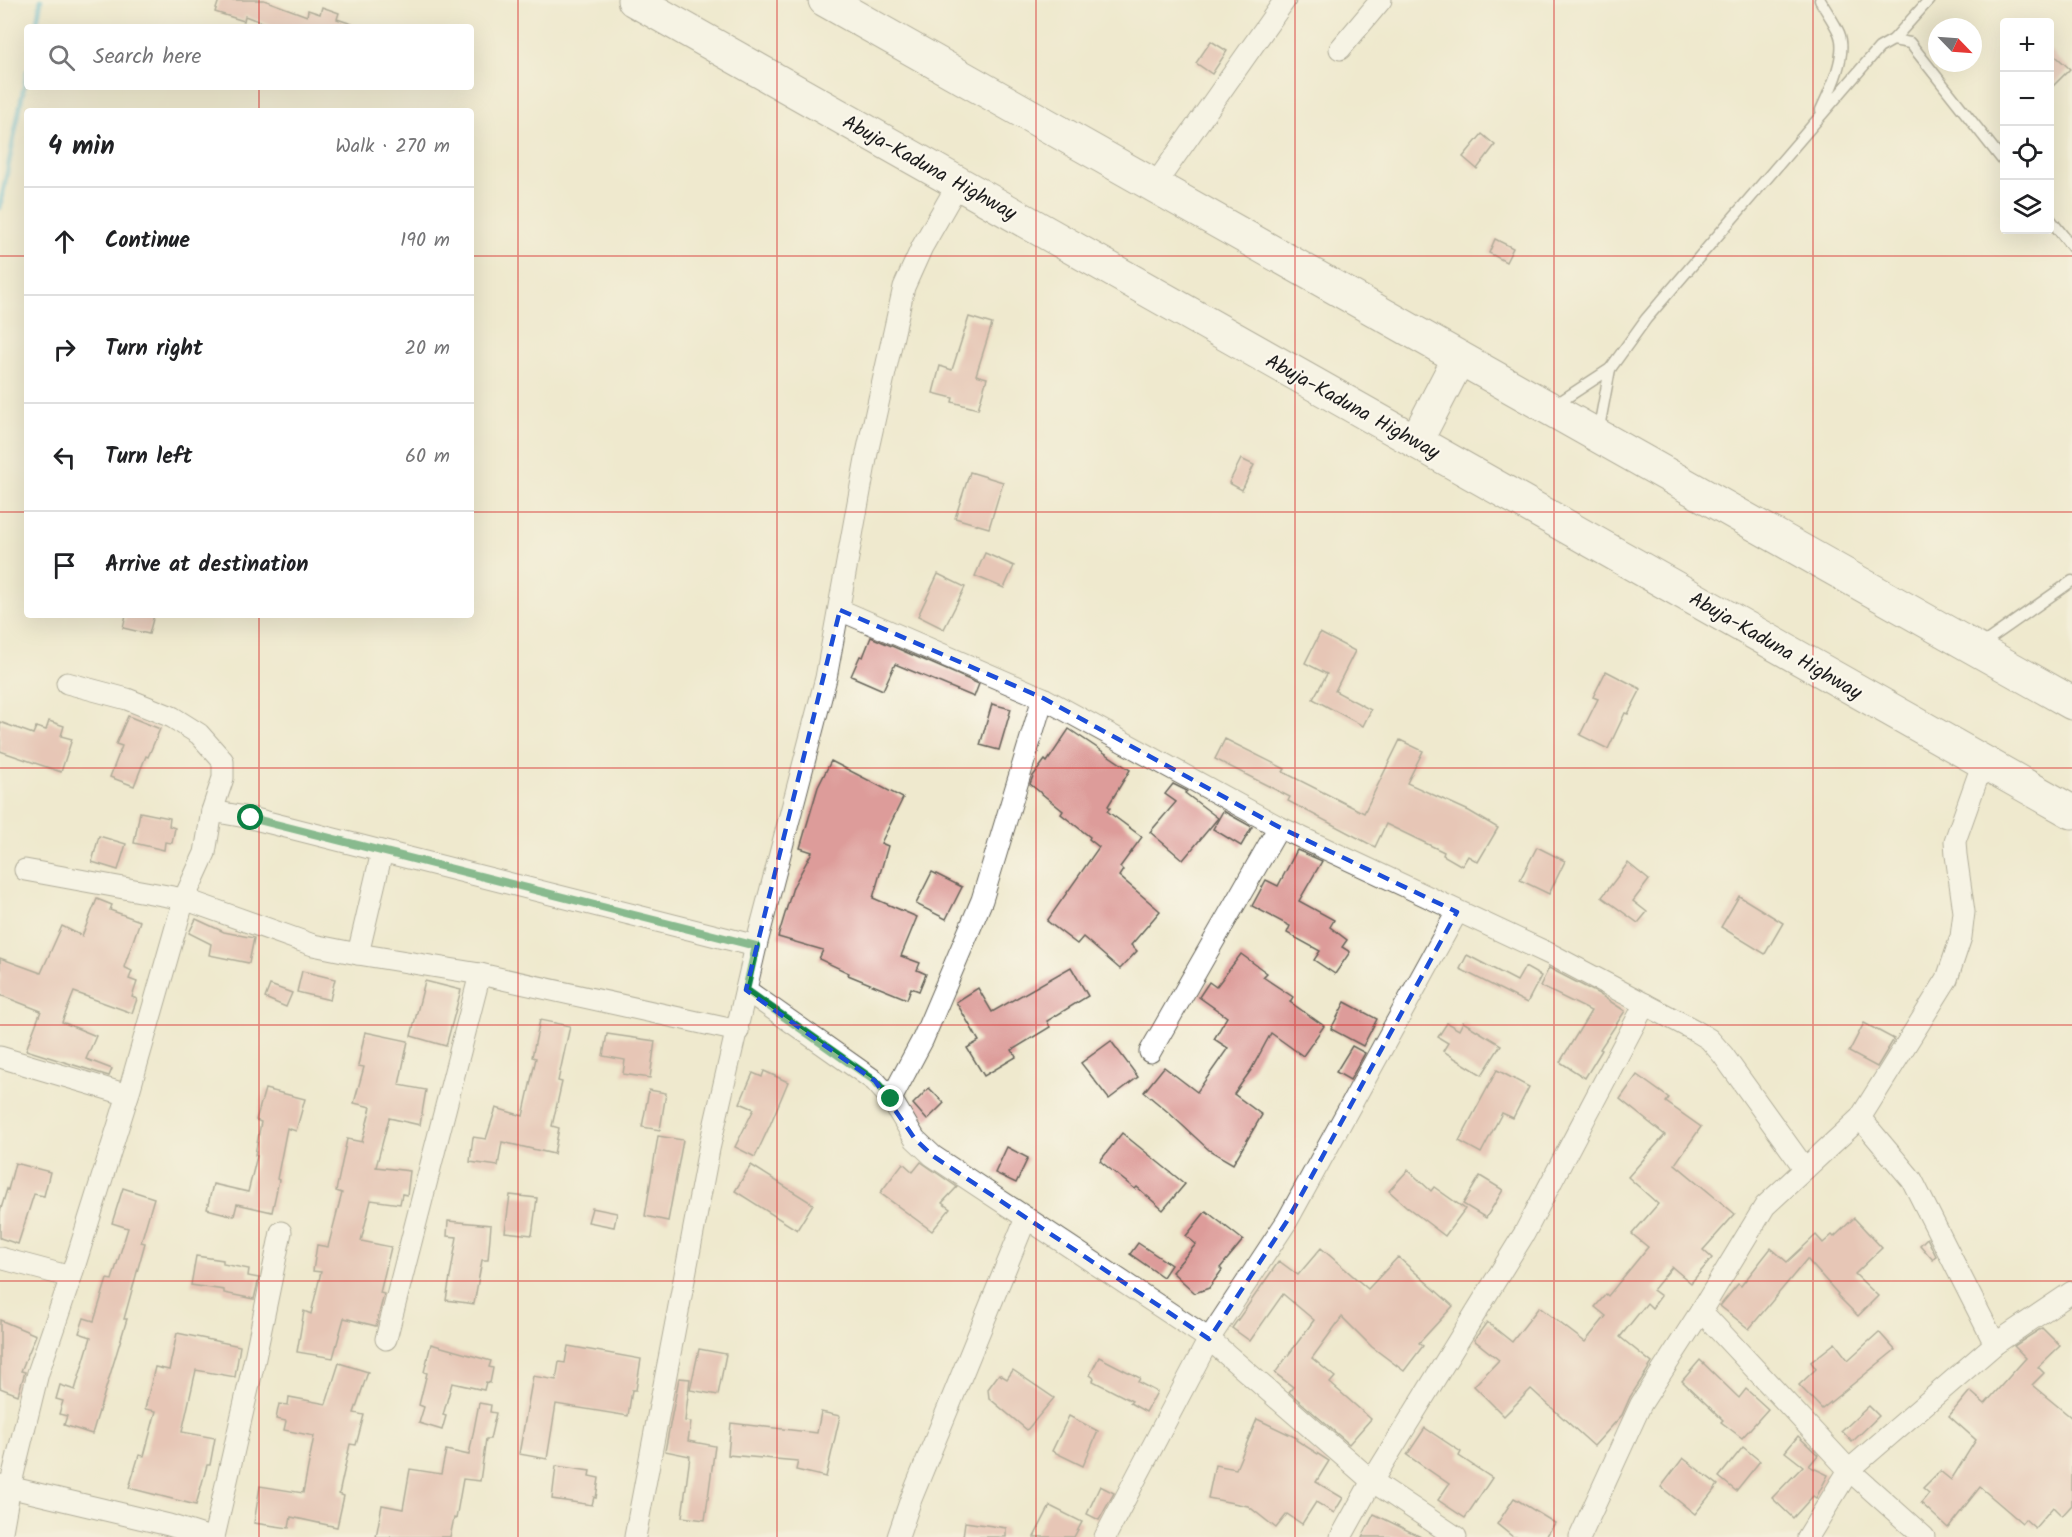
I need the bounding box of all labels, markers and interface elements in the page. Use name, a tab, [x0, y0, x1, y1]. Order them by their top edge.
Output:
north arrow	[1928, 18, 1982, 72]
map controls	[2000, 18, 2054, 234]
button: +	[2000, 18, 2054, 72]
search box	[24, 24, 474, 90]
text: Search here	[93, 40, 201, 75]
icon: search	[45, 41, 78, 74]
button: −	[2000, 72, 2054, 126]
street label: Abuja-Kaduna Highway	[836, 107, 1023, 230]
text: 4 min	[48, 126, 115, 168]
button: locate	[2000, 126, 2054, 180]
text: Walk · 270 m	[335, 131, 450, 163]
button: layers	[2000, 180, 2054, 234]
text: Continue	[105, 224, 190, 259]
icon: ahead	[48, 225, 81, 258]
text: 190 m	[400, 225, 450, 257]
text: Turn right	[105, 332, 203, 367]
icon: right	[48, 333, 81, 366]
text: 20 m	[404, 333, 450, 365]
street label: Abuja-Kaduna Highway	[1259, 346, 1446, 469]
text: Turn left	[105, 440, 192, 475]
icon: left	[48, 441, 81, 474]
text: 60 m	[405, 441, 450, 473]
text: Arrive at destination	[105, 548, 308, 583]
icon: arrive	[48, 549, 81, 582]
street label: Abuja-Kaduna Highway	[1682, 584, 1868, 710]
route start	[237, 804, 263, 830]
route end	[877, 1085, 903, 1111]

